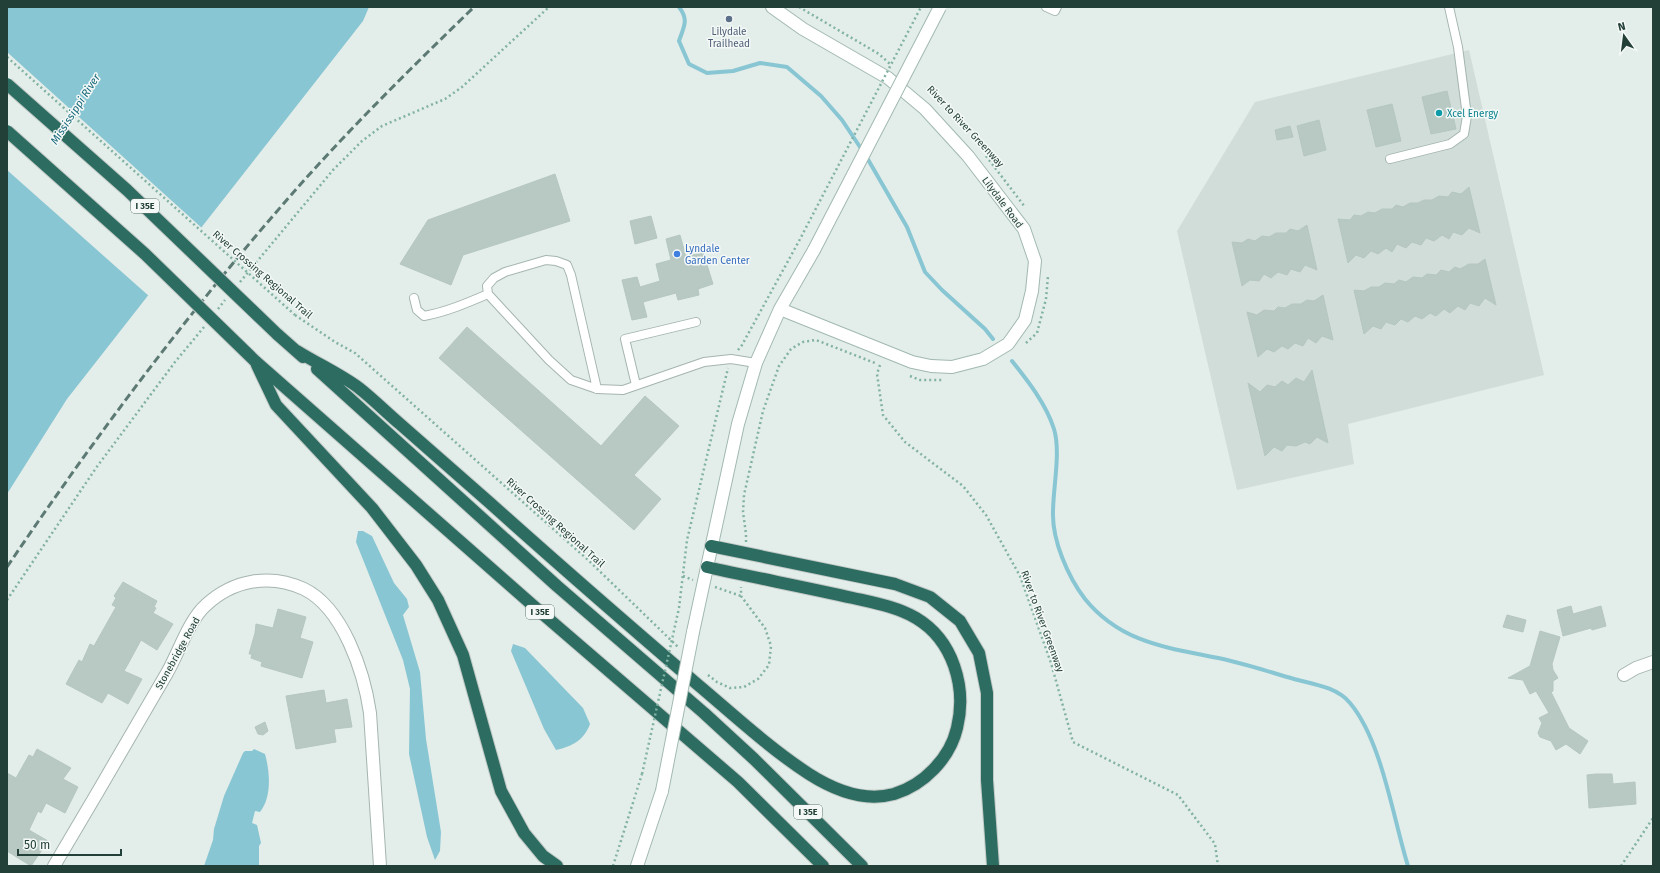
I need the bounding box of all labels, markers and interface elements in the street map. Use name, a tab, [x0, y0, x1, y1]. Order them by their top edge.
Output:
marker: Lilydale Trailhead	[724, 14, 734, 24]
north arrow	[1604, 16, 1644, 56]
text: N	[1617, 20, 1627, 34]
place label: Lilydale Trailhead	[708, 26, 750, 50]
water label: Mississippi River	[48, 71, 103, 147]
street label: River to River Greenway	[924, 83, 1006, 170]
marker: Xcel Energy	[1434, 108, 1444, 118]
place label: Xcel Energy	[1447, 108, 1498, 120]
street label: Lilydale Road	[979, 175, 1025, 231]
road number: I 35E	[131, 199, 159, 213]
street label: River Crossing Regional Trail	[210, 228, 315, 321]
place label: Lyndale Garden Center	[685, 243, 750, 267]
marker: Lyndale Garden Center	[672, 249, 682, 259]
street label: River Crossing Regional Trail	[504, 475, 607, 570]
street label: River to River Greenway	[1018, 569, 1066, 674]
road number: I 35E	[526, 605, 554, 619]
street label: Stonebridge Road	[153, 615, 203, 692]
road number: I 35E	[794, 805, 822, 819]
scale bar	[18, 831, 121, 857]
text: 50 m	[24, 838, 50, 852]

